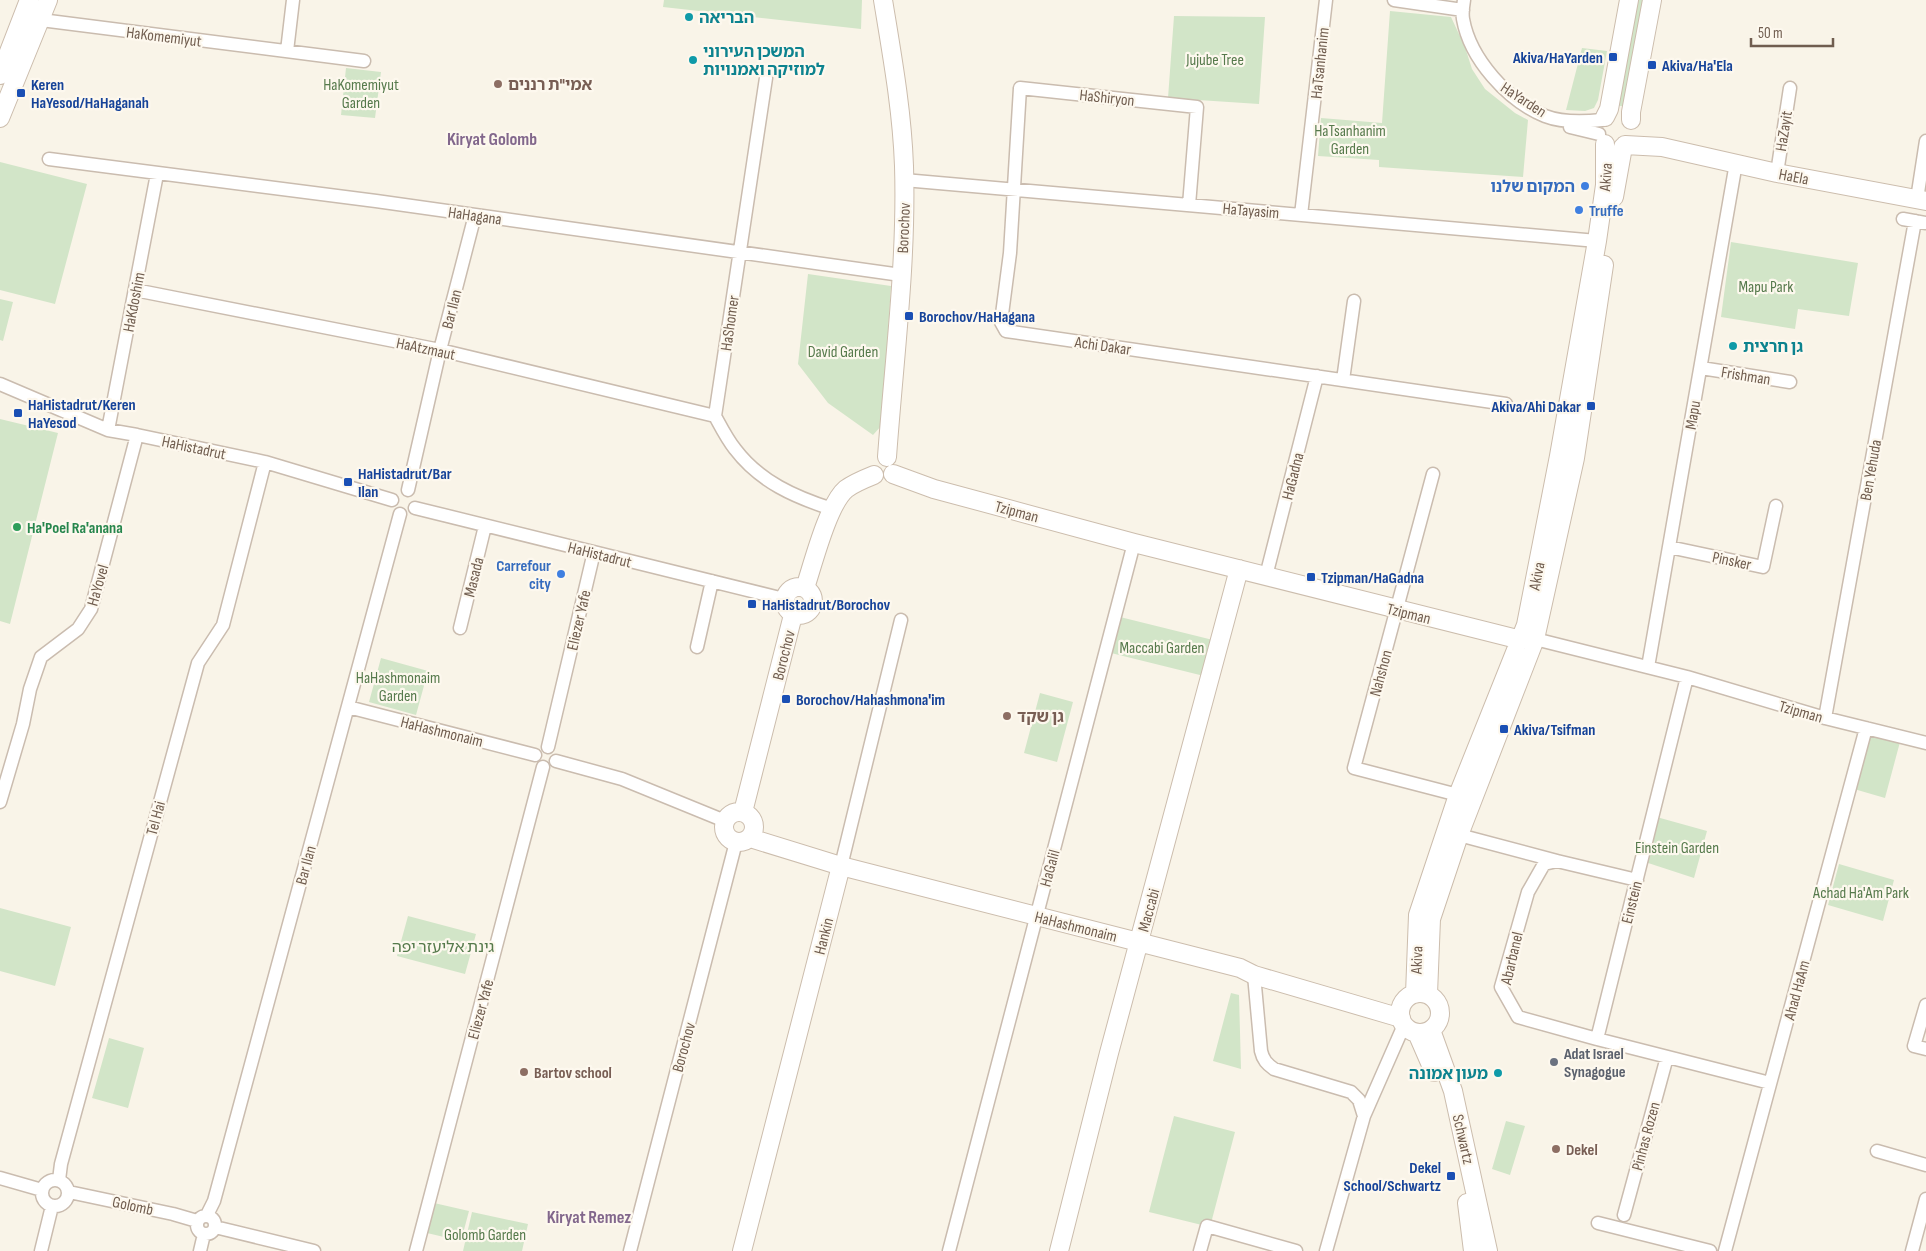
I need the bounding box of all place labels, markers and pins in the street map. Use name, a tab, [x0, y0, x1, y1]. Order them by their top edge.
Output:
place label: הבריאה	[699, 9, 754, 28]
marker: הבריאה	[683, 11, 695, 23]
place label: המשכן העירוני למוזיקה ואמנויות	[703, 43, 825, 80]
place label: Akiva/HaYarden	[1512, 49, 1603, 68]
marker: Akiva/HaYarden	[1607, 51, 1619, 63]
marker: המשכן העירוני למוזיקה ואמנויות	[687, 54, 699, 66]
place label: Akiva/Ha'Ela	[1661, 57, 1733, 76]
marker: Akiva/Ha'Ela	[1646, 59, 1658, 71]
place label: Keren HaYesod/HaHaganah	[31, 76, 149, 113]
place label: אמי"ת רננים	[508, 76, 592, 95]
marker: אמי"ת רננים	[492, 78, 504, 90]
marker: Keren HaYesod/HaHaganah	[15, 87, 27, 99]
place label: המקום שלנו	[1490, 178, 1575, 197]
marker: המקום שלנו	[1579, 180, 1591, 192]
place label: Truffe	[1589, 202, 1624, 221]
marker: Truffe	[1573, 204, 1585, 216]
place label: Borochov/HaHagana	[919, 308, 1035, 327]
marker: Borochov/HaHagana	[903, 310, 915, 322]
place label: גן חרצית	[1743, 338, 1804, 357]
marker: גן חרצית	[1727, 340, 1739, 352]
place label: HaHistadrut/Keren HaYesod	[28, 396, 136, 433]
place label: Akiva/Ahi Dakar	[1491, 398, 1581, 417]
marker: Akiva/Ahi Dakar	[1585, 400, 1597, 412]
marker: HaHistadrut/Keren HaYesod	[12, 407, 24, 419]
place label: HaHistadrut/Bar Ilan	[358, 465, 452, 502]
marker: HaHistadrut/Bar Ilan	[342, 476, 354, 488]
place label: Ha'Poel Ra'anana	[27, 519, 123, 538]
marker: Ha'Poel Ra'anana	[11, 521, 23, 533]
place label: Carrefour city	[496, 557, 551, 594]
marker: Carrefour city	[555, 568, 567, 580]
place label: Tzipman/HaGadna	[1321, 569, 1424, 588]
marker: Tzipman/HaGadna	[1305, 571, 1317, 583]
place label: HaHistadrut/Borochov	[762, 596, 891, 615]
marker: HaHistadrut/Borochov	[746, 598, 758, 610]
place label: Borochov/Hahashmona'im	[796, 691, 945, 710]
marker: Borochov/Hahashmona'im	[780, 693, 792, 705]
place label: גן שקד	[1017, 708, 1064, 727]
marker: גן שקד	[1001, 710, 1013, 722]
place label: Akiva/Tsifman	[1513, 721, 1595, 740]
marker: Akiva/Tsifman	[1498, 723, 1510, 735]
place label: Adat Israel Synagogue	[1563, 1045, 1626, 1082]
marker: Adat Israel Synagogue	[1548, 1056, 1560, 1068]
place label: Bartov school	[534, 1064, 612, 1083]
place label: מעון אמונה	[1409, 1065, 1488, 1084]
marker: Bartov school	[518, 1066, 530, 1078]
marker: מעון אמונה	[1492, 1067, 1504, 1079]
place label: Dekel	[1566, 1141, 1598, 1160]
marker: Dekel	[1550, 1143, 1562, 1155]
place label: Dekel School/Schwartz	[1344, 1159, 1441, 1196]
marker: Dekel School/Schwartz	[1445, 1170, 1457, 1182]

